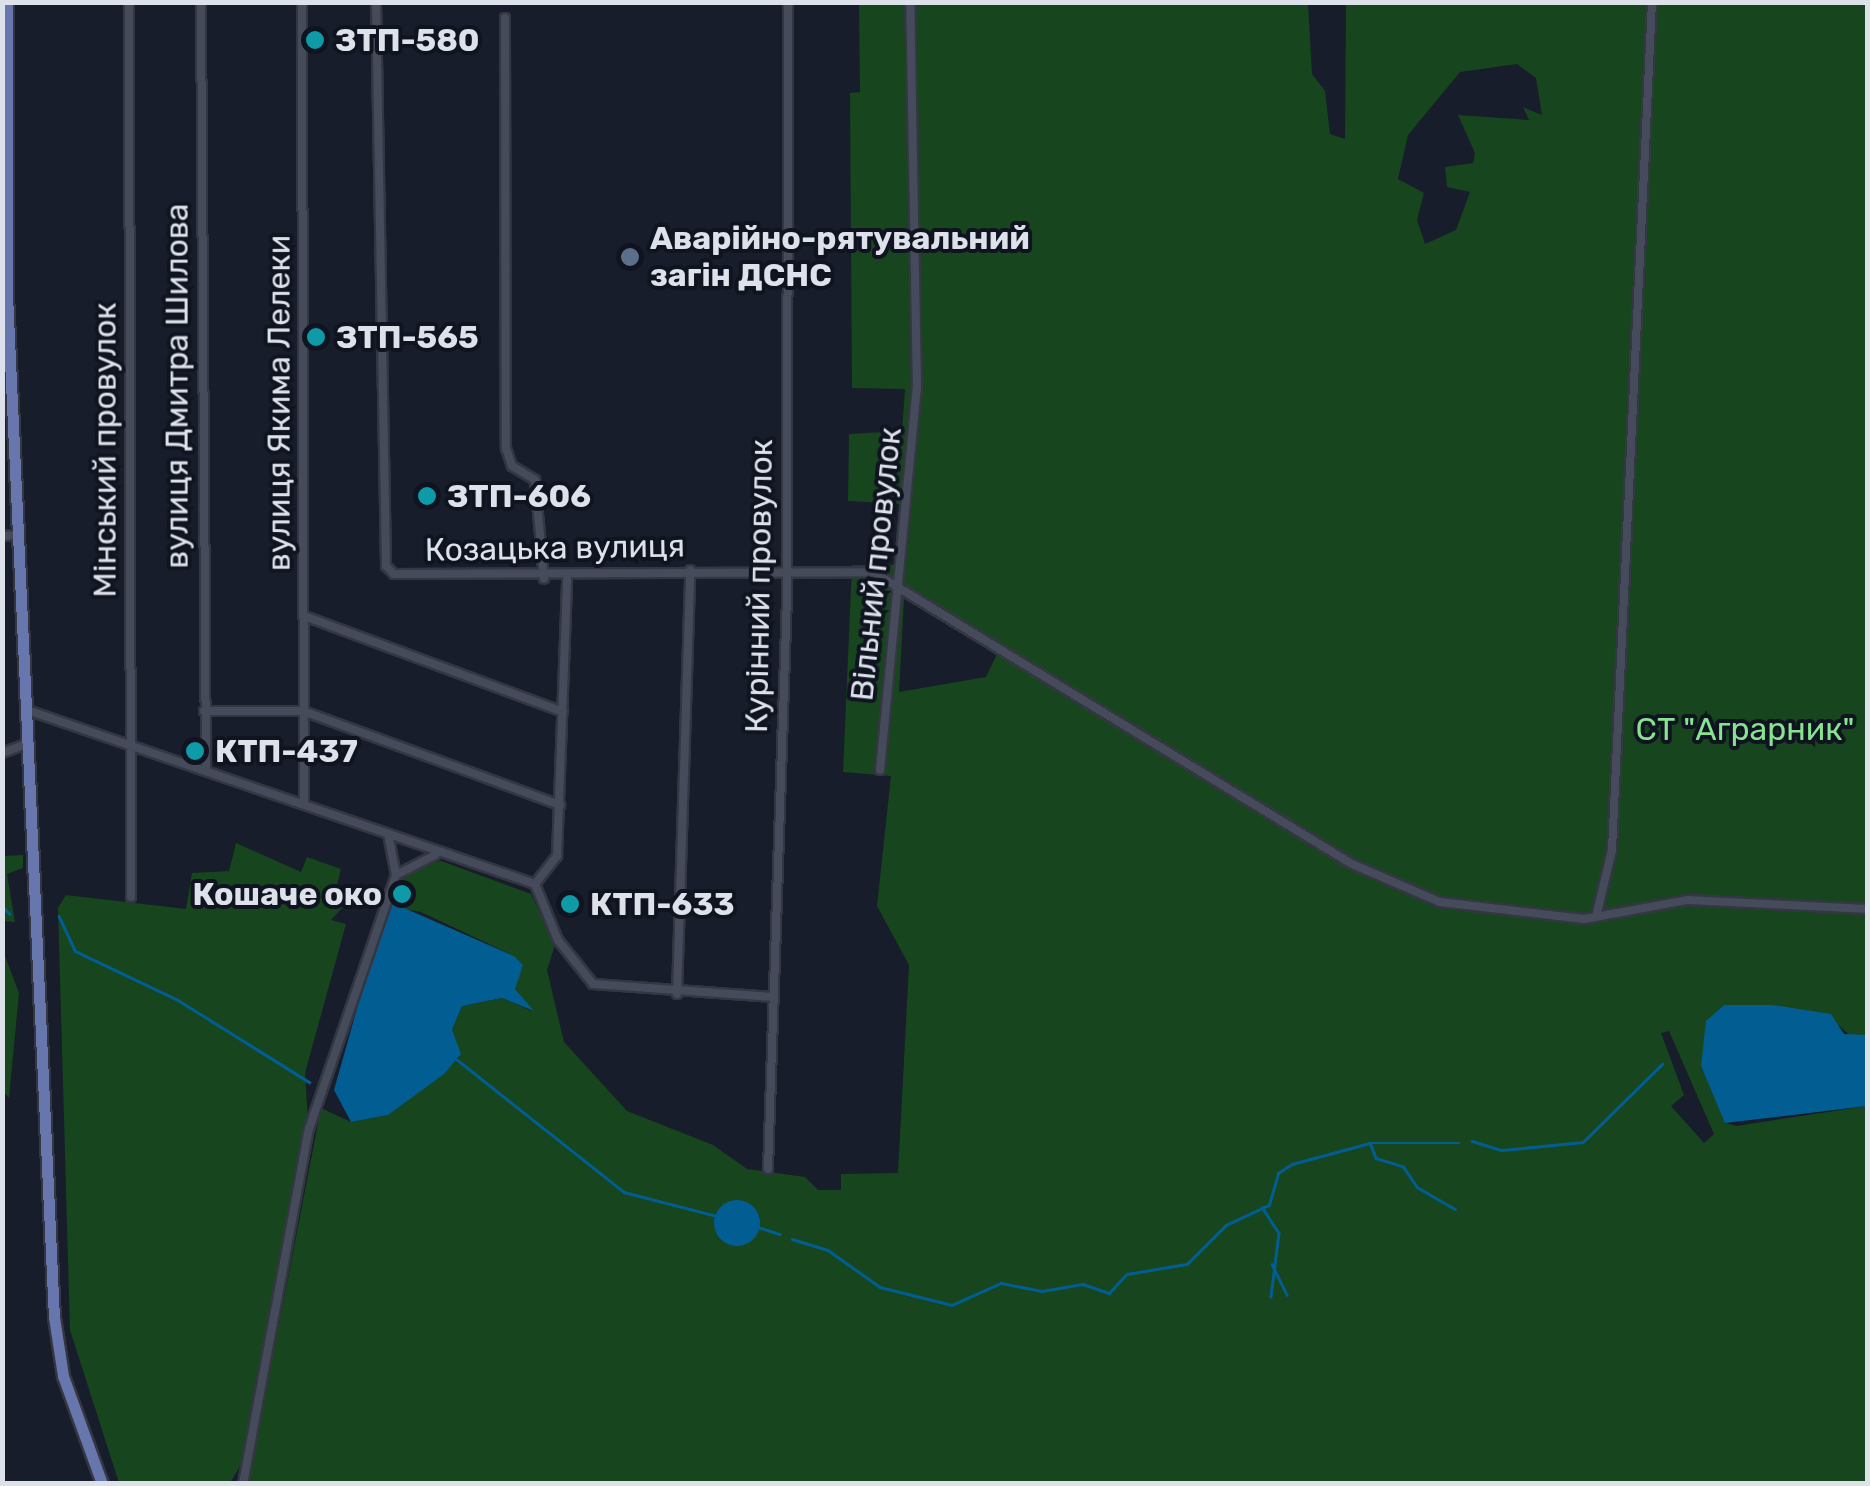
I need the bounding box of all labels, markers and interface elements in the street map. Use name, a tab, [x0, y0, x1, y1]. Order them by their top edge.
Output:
place label: ЗТП-580	[335, 21, 480, 59]
marker: ЗТП-580	[304, 29, 326, 51]
street label: вулиця Дмитра Шилова	[158, 203, 196, 569]
place label: Аварійно-рятувальний загін ДСНС	[650, 220, 1030, 295]
street label: вулиця Якима Лелеки	[260, 235, 298, 571]
marker: Аварійно-рятувальний загін ДСНС	[619, 246, 641, 268]
street label: Мінський провулок	[86, 302, 124, 598]
place label: ЗТП-565	[336, 318, 479, 356]
marker: ЗТП-565	[305, 326, 327, 348]
street label: Вільний провулок	[843, 425, 909, 703]
street label: Курінний провулок	[737, 439, 781, 733]
place label: ЗТП-606	[447, 477, 591, 515]
marker: ЗТП-606	[416, 485, 438, 507]
street label: Козацька вулиця	[425, 527, 685, 569]
park label: СТ "Аграрник"	[1636, 710, 1854, 748]
place label: КТП-437	[215, 732, 358, 770]
marker: КТП-437	[184, 740, 206, 762]
place label: Кошаче око	[193, 875, 382, 913]
marker: Кошаче око	[391, 883, 413, 905]
place label: КТП-633	[590, 885, 735, 923]
marker: КТП-633	[559, 893, 581, 915]

